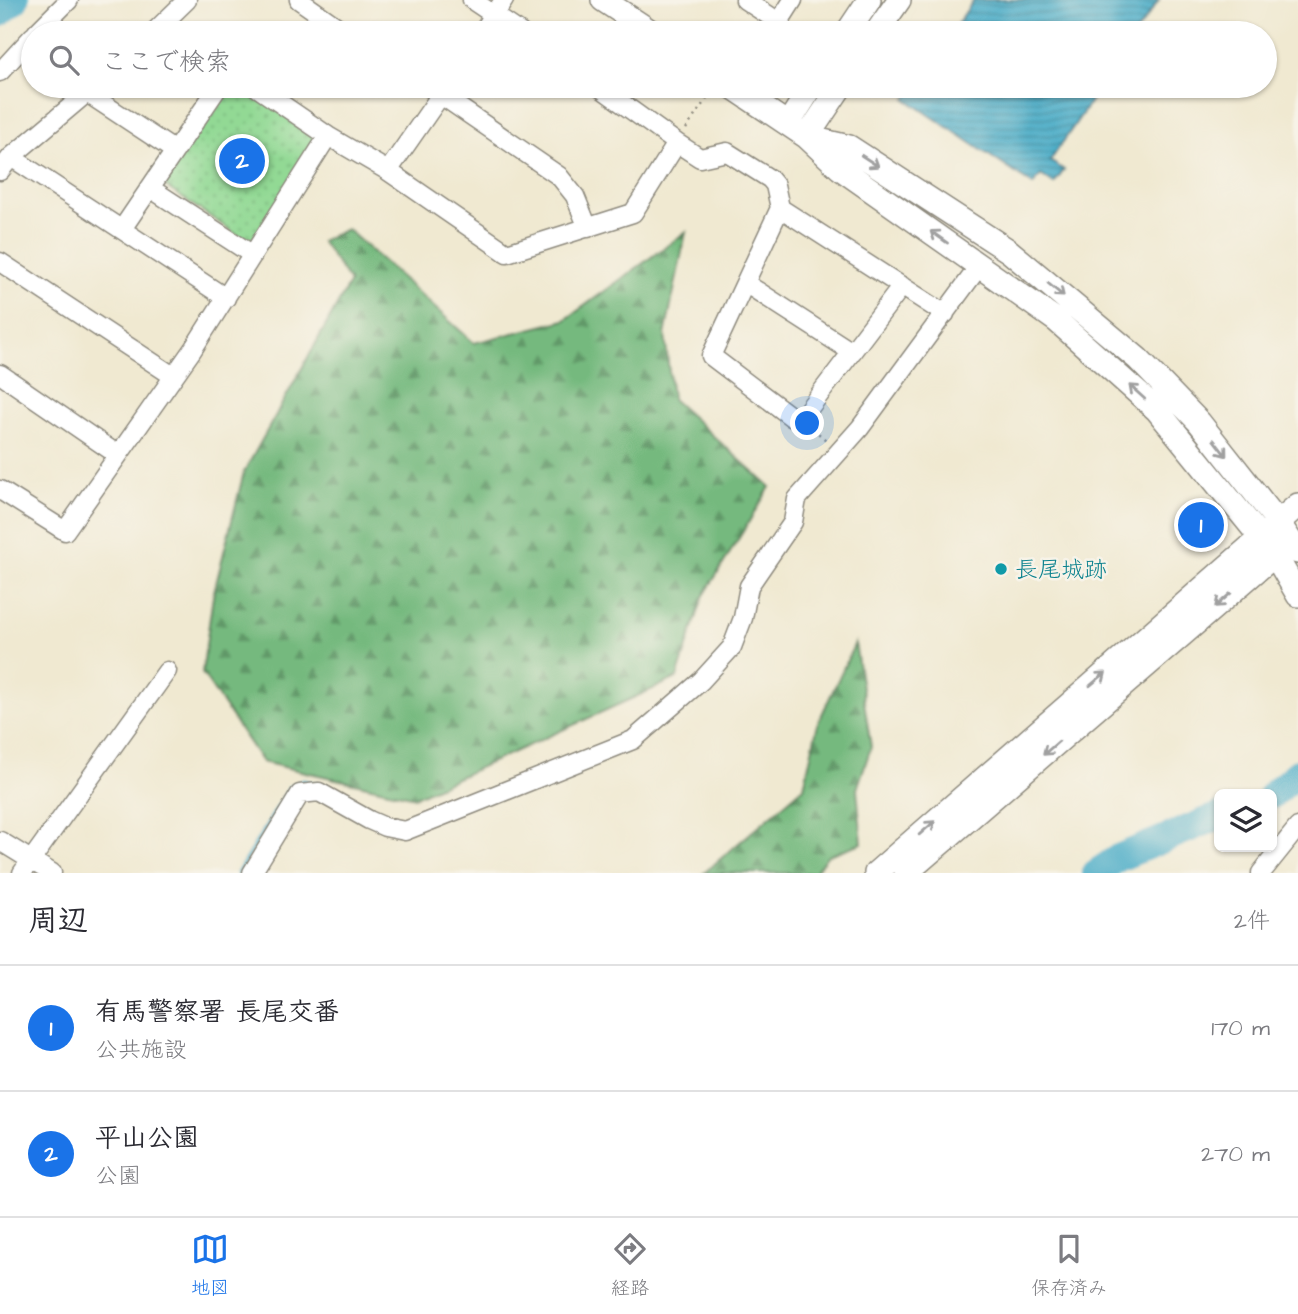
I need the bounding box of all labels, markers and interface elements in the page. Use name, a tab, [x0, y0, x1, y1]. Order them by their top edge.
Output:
search box	[21, 21, 1277, 98]
icon: search	[45, 41, 83, 79]
text: ここで検索	[101, 44, 231, 80]
pin: 2	[219, 135, 265, 187]
one-way arrow	[859, 154, 879, 168]
one-way arrow	[930, 230, 949, 244]
one-way arrow	[1047, 283, 1065, 298]
one-way arrow	[1129, 384, 1147, 400]
your location	[790, 406, 824, 440]
one-way arrow	[1212, 438, 1227, 456]
pin: 1	[1178, 499, 1224, 551]
place label: 長尾城跡	[1015, 554, 1107, 586]
marker: 長尾城跡	[993, 561, 1009, 577]
one-way arrow	[1214, 592, 1232, 608]
one-way arrow	[1089, 671, 1107, 686]
one-way arrow	[1042, 740, 1060, 756]
map controls	[1214, 789, 1277, 852]
button: layers	[1214, 789, 1277, 852]
one-way arrow	[918, 820, 936, 836]
text: 周辺	[28, 900, 88, 942]
text: 2件	[1234, 905, 1270, 937]
text: 有馬警察署 長尾交番	[95, 994, 339, 1030]
text: 1	[50, 1012, 52, 1044]
text: 170 m	[1211, 1012, 1270, 1044]
text: 公共施設	[95, 1034, 187, 1066]
text: 平山公園	[95, 1120, 199, 1156]
text: 2	[44, 1138, 58, 1170]
text: 270 m	[1201, 1138, 1270, 1170]
text: 公園	[95, 1160, 141, 1192]
tab: 地図	[191, 1230, 229, 1302]
tab: 経路	[611, 1230, 649, 1302]
tab: 保存済み	[1031, 1230, 1107, 1302]

